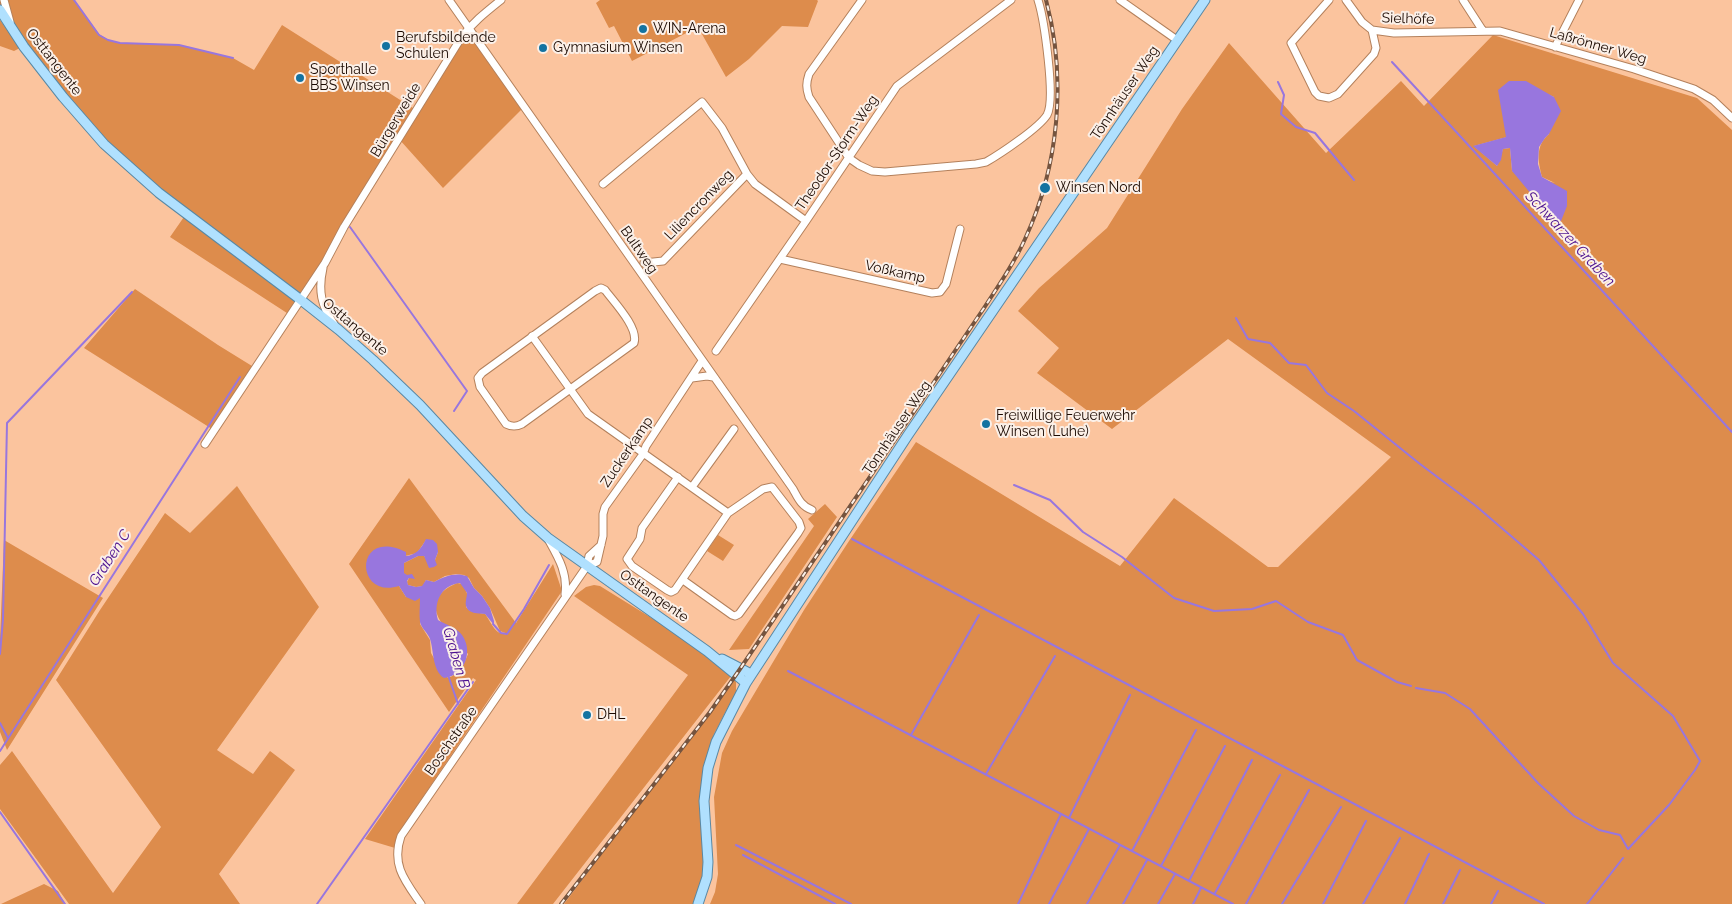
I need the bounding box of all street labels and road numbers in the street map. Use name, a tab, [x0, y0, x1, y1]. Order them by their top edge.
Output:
street label: Sielhöfe	[1381, 10, 1435, 28]
street label: Laßrönner Weg	[1548, 24, 1648, 68]
street label: Osttangente	[23, 25, 85, 99]
street label: Tönnhäuser Weg	[1087, 43, 1163, 143]
street label: Bürgerweide	[367, 80, 425, 160]
street label: Theodor-Storm-Weg	[792, 92, 882, 214]
street label: Liliencronweg	[661, 166, 737, 244]
street label: Bultweg	[617, 223, 661, 277]
street label: Voßkamp	[863, 257, 927, 287]
street label: Osttangente	[319, 295, 391, 359]
street label: Tönnhäuser Weg	[859, 378, 935, 478]
street label: Zuckerkamp	[597, 414, 657, 490]
street label: Osttangente	[616, 566, 692, 626]
street label: Boschstraße	[421, 703, 481, 779]

